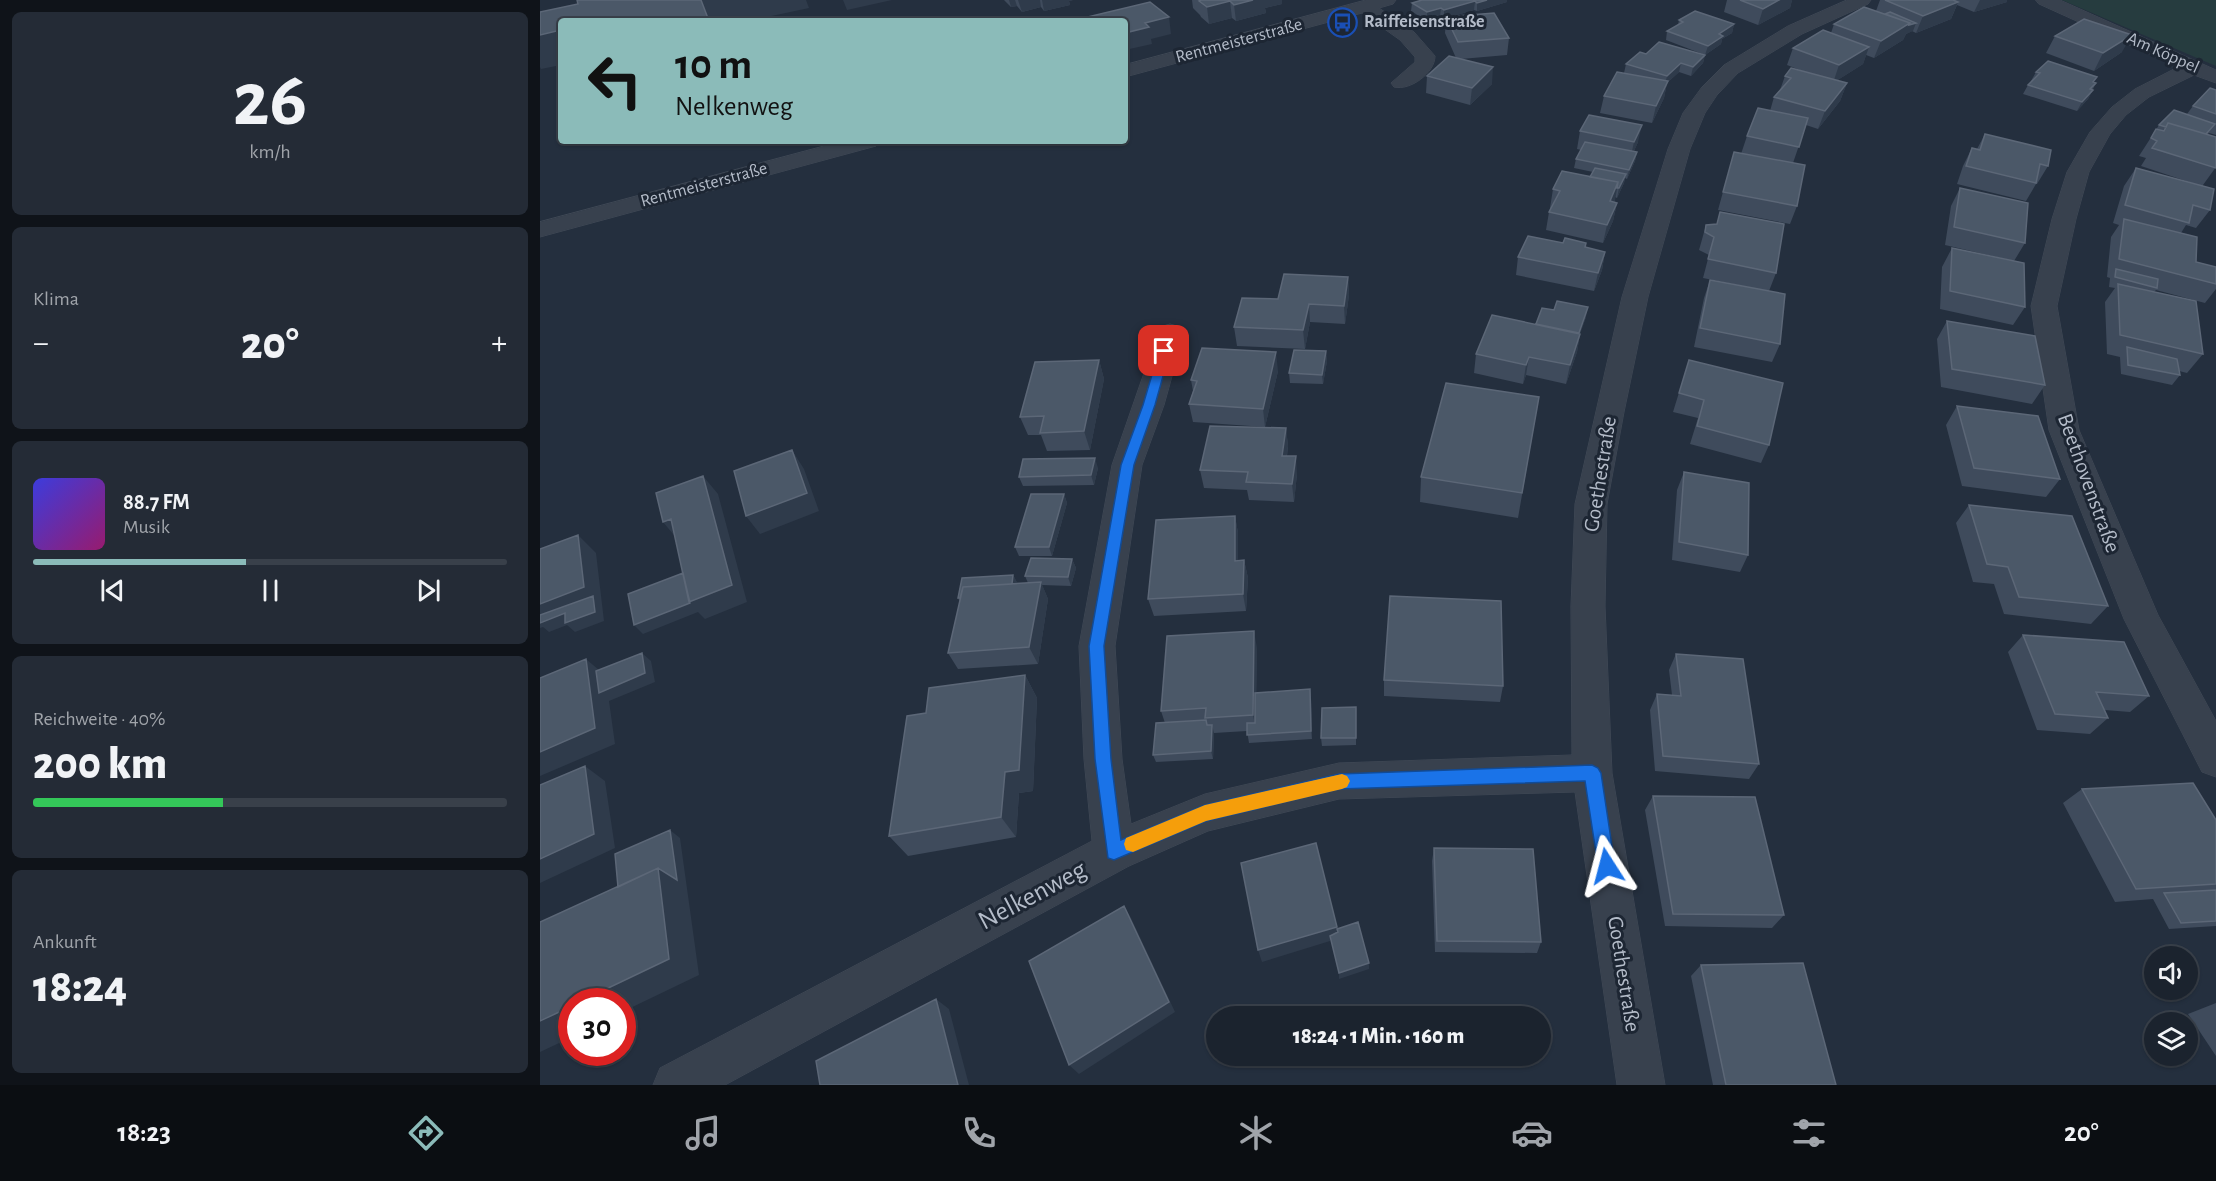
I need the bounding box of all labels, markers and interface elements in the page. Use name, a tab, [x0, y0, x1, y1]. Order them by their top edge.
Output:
bus stop icon: Raiffeisenstraße	[1327, 6, 1359, 38]
place label: Raiffeisenstraße	[1364, 13, 1484, 31]
street label: Rentmeisterstraße	[1174, 15, 1304, 67]
street label: Am Köppel	[2124, 29, 2202, 77]
icon: left	[576, 42, 654, 120]
text: 10 m	[675, 44, 752, 86]
text: 26	[233, 62, 307, 140]
text: Nelkenweg	[675, 93, 793, 120]
text: km/h	[249, 142, 291, 162]
street label: Rentmeisterstraße	[639, 159, 769, 211]
text: Klima	[33, 289, 79, 309]
text: 20°	[241, 322, 299, 367]
pin	[1138, 325, 1189, 376]
text: −	[33, 327, 49, 360]
text: +	[491, 327, 507, 360]
icon: arrive	[1147, 334, 1180, 367]
street label: Beethovenstraße	[2054, 411, 2124, 555]
street label: Goethestraße	[1580, 415, 1620, 533]
text: 88.7 FM	[123, 491, 190, 513]
text: Musik	[123, 517, 170, 537]
icon: previous	[96, 574, 129, 607]
icon: pause	[254, 574, 287, 607]
icon: next	[412, 574, 445, 607]
text: Reichweite · 40%	[33, 709, 166, 729]
text: 200 km	[33, 742, 167, 787]
position arrow	[1575, 834, 1639, 898]
street label: Nelkenweg	[974, 855, 1091, 935]
street label: Goethestraße	[1604, 915, 1644, 1033]
text: Ankunft	[33, 932, 97, 952]
map controls	[2144, 946, 2198, 1066]
button: sound	[2144, 946, 2198, 1000]
text: 18:24	[33, 965, 127, 1010]
speed limit sign: 30	[558, 988, 636, 1066]
button: layers	[2144, 1012, 2198, 1066]
text: 18:24 · 1 Min. · 160 m	[1293, 1025, 1464, 1047]
icon: directions	[405, 1112, 447, 1154]
icon: music	[682, 1112, 724, 1154]
icon: phone	[958, 1112, 1000, 1154]
icon: climate	[1235, 1112, 1277, 1154]
icon: car	[1511, 1112, 1553, 1154]
icon: filters	[1788, 1112, 1830, 1154]
text: 18:23	[117, 1119, 171, 1146]
text: 20°	[2064, 1119, 2099, 1146]

